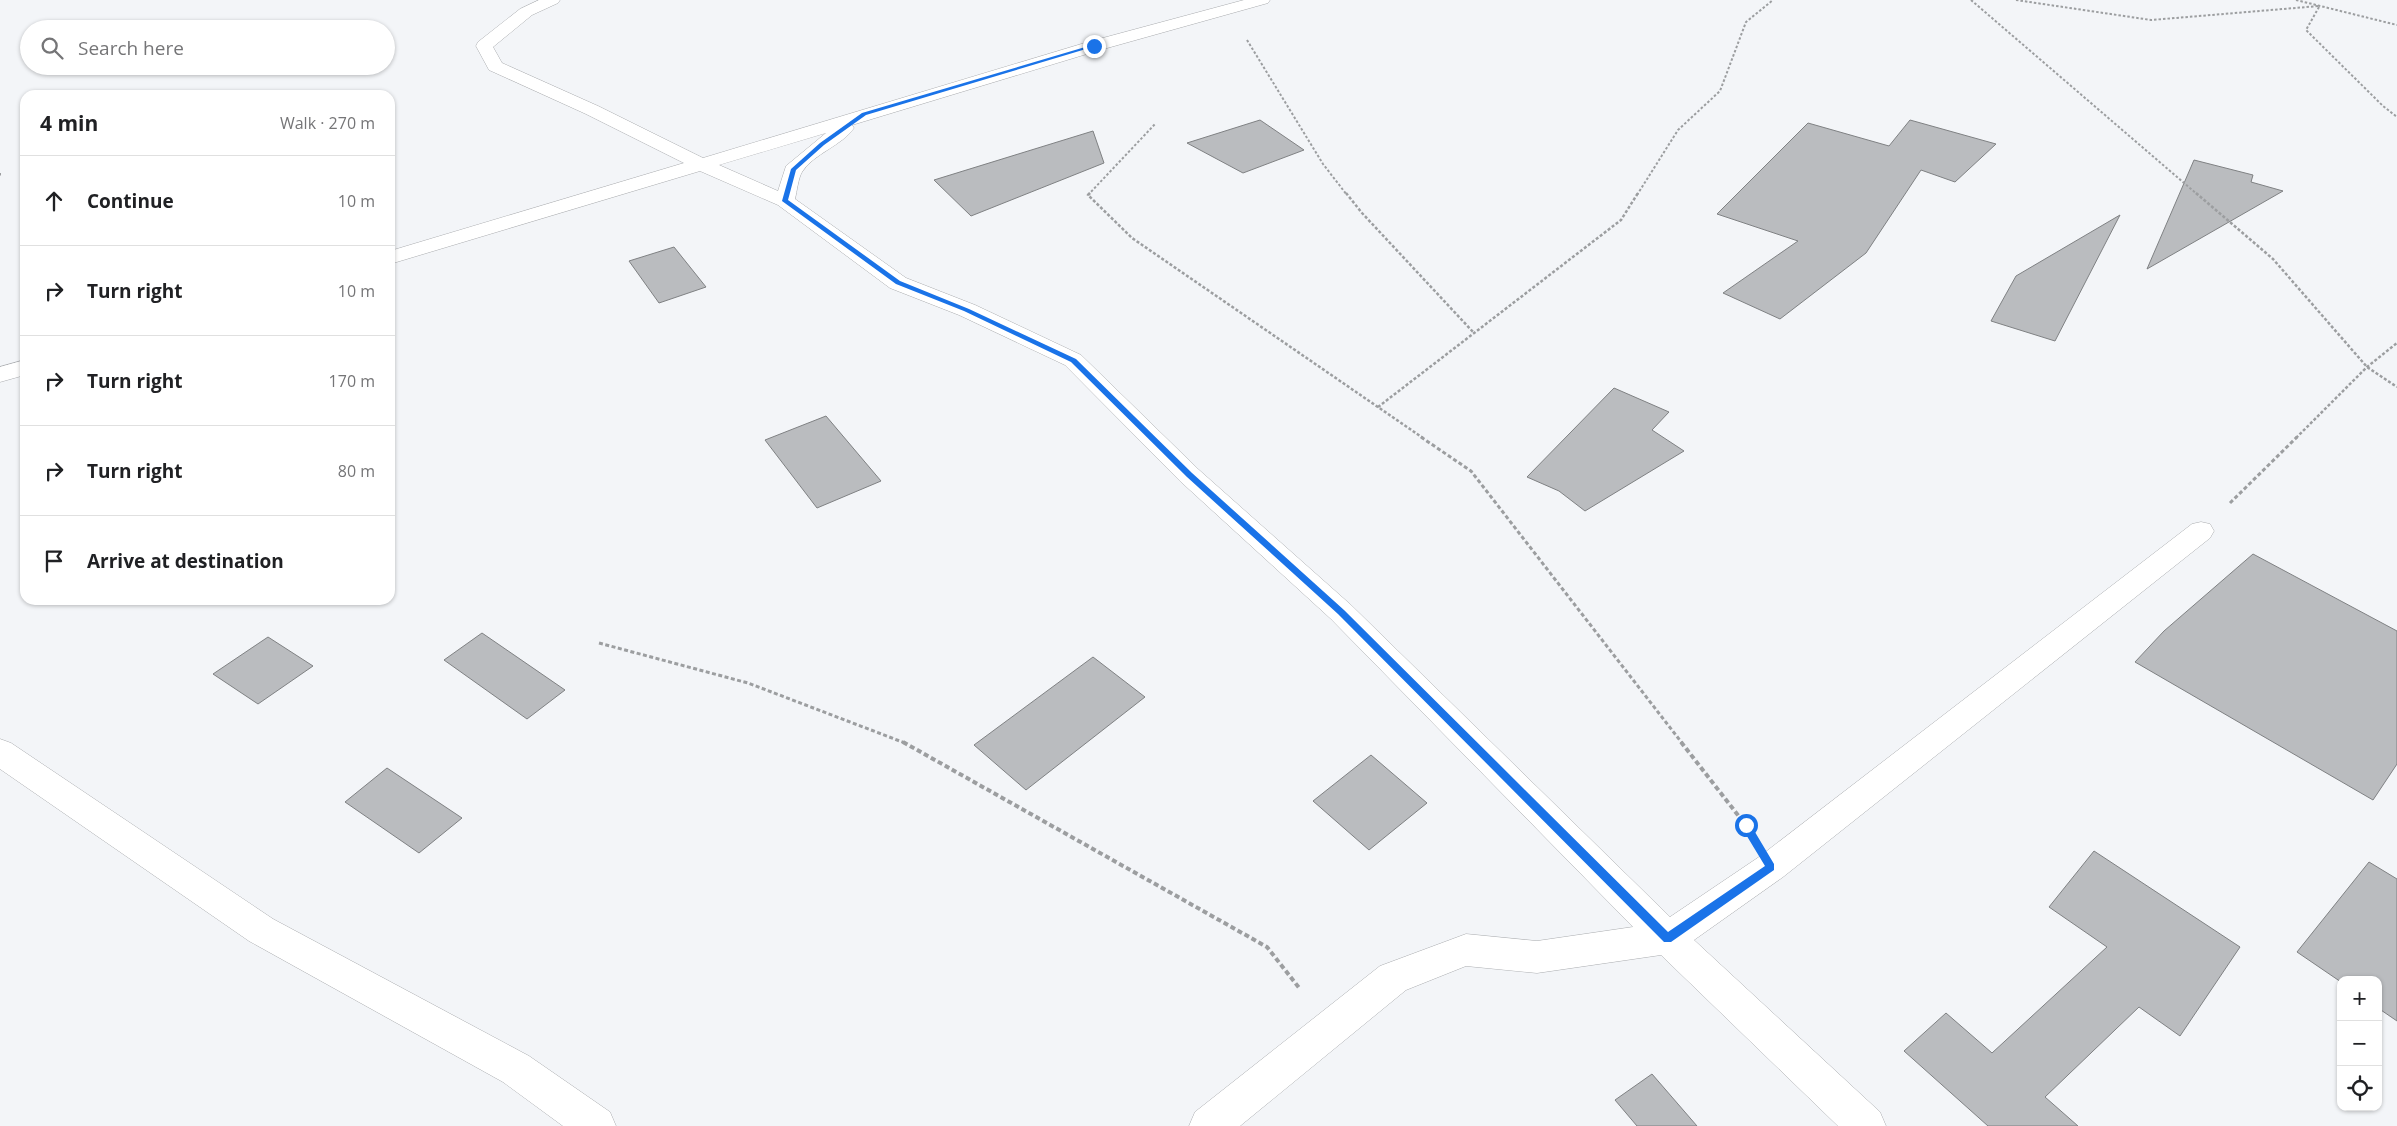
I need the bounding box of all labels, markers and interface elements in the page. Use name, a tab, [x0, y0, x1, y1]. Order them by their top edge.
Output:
search box	[20, 20, 395, 75]
icon: search	[38, 34, 66, 62]
text: Search here	[78, 35, 184, 61]
route end	[1083, 35, 1106, 58]
text: 4 min	[40, 109, 98, 137]
text: Walk · 270 m	[280, 112, 375, 134]
icon: ahead	[40, 187, 68, 215]
text: Continue	[87, 188, 174, 214]
text: 10 m	[338, 190, 375, 212]
icon: right	[40, 277, 68, 305]
text: Turn right	[87, 278, 182, 304]
text: 10 m	[338, 280, 375, 302]
icon: right	[40, 367, 68, 395]
text: Turn right	[87, 368, 182, 394]
text: 170 m	[329, 370, 375, 392]
icon: right	[40, 457, 68, 485]
text: Turn right	[87, 458, 182, 484]
text: 80 m	[338, 460, 375, 482]
icon: arrive	[40, 547, 68, 575]
text: Arrive at destination	[87, 548, 284, 574]
route start	[1735, 814, 1758, 837]
map controls	[2337, 976, 2382, 1111]
button: +	[2337, 976, 2382, 1021]
button: −	[2337, 1021, 2382, 1066]
button: locate	[2337, 1066, 2382, 1111]

